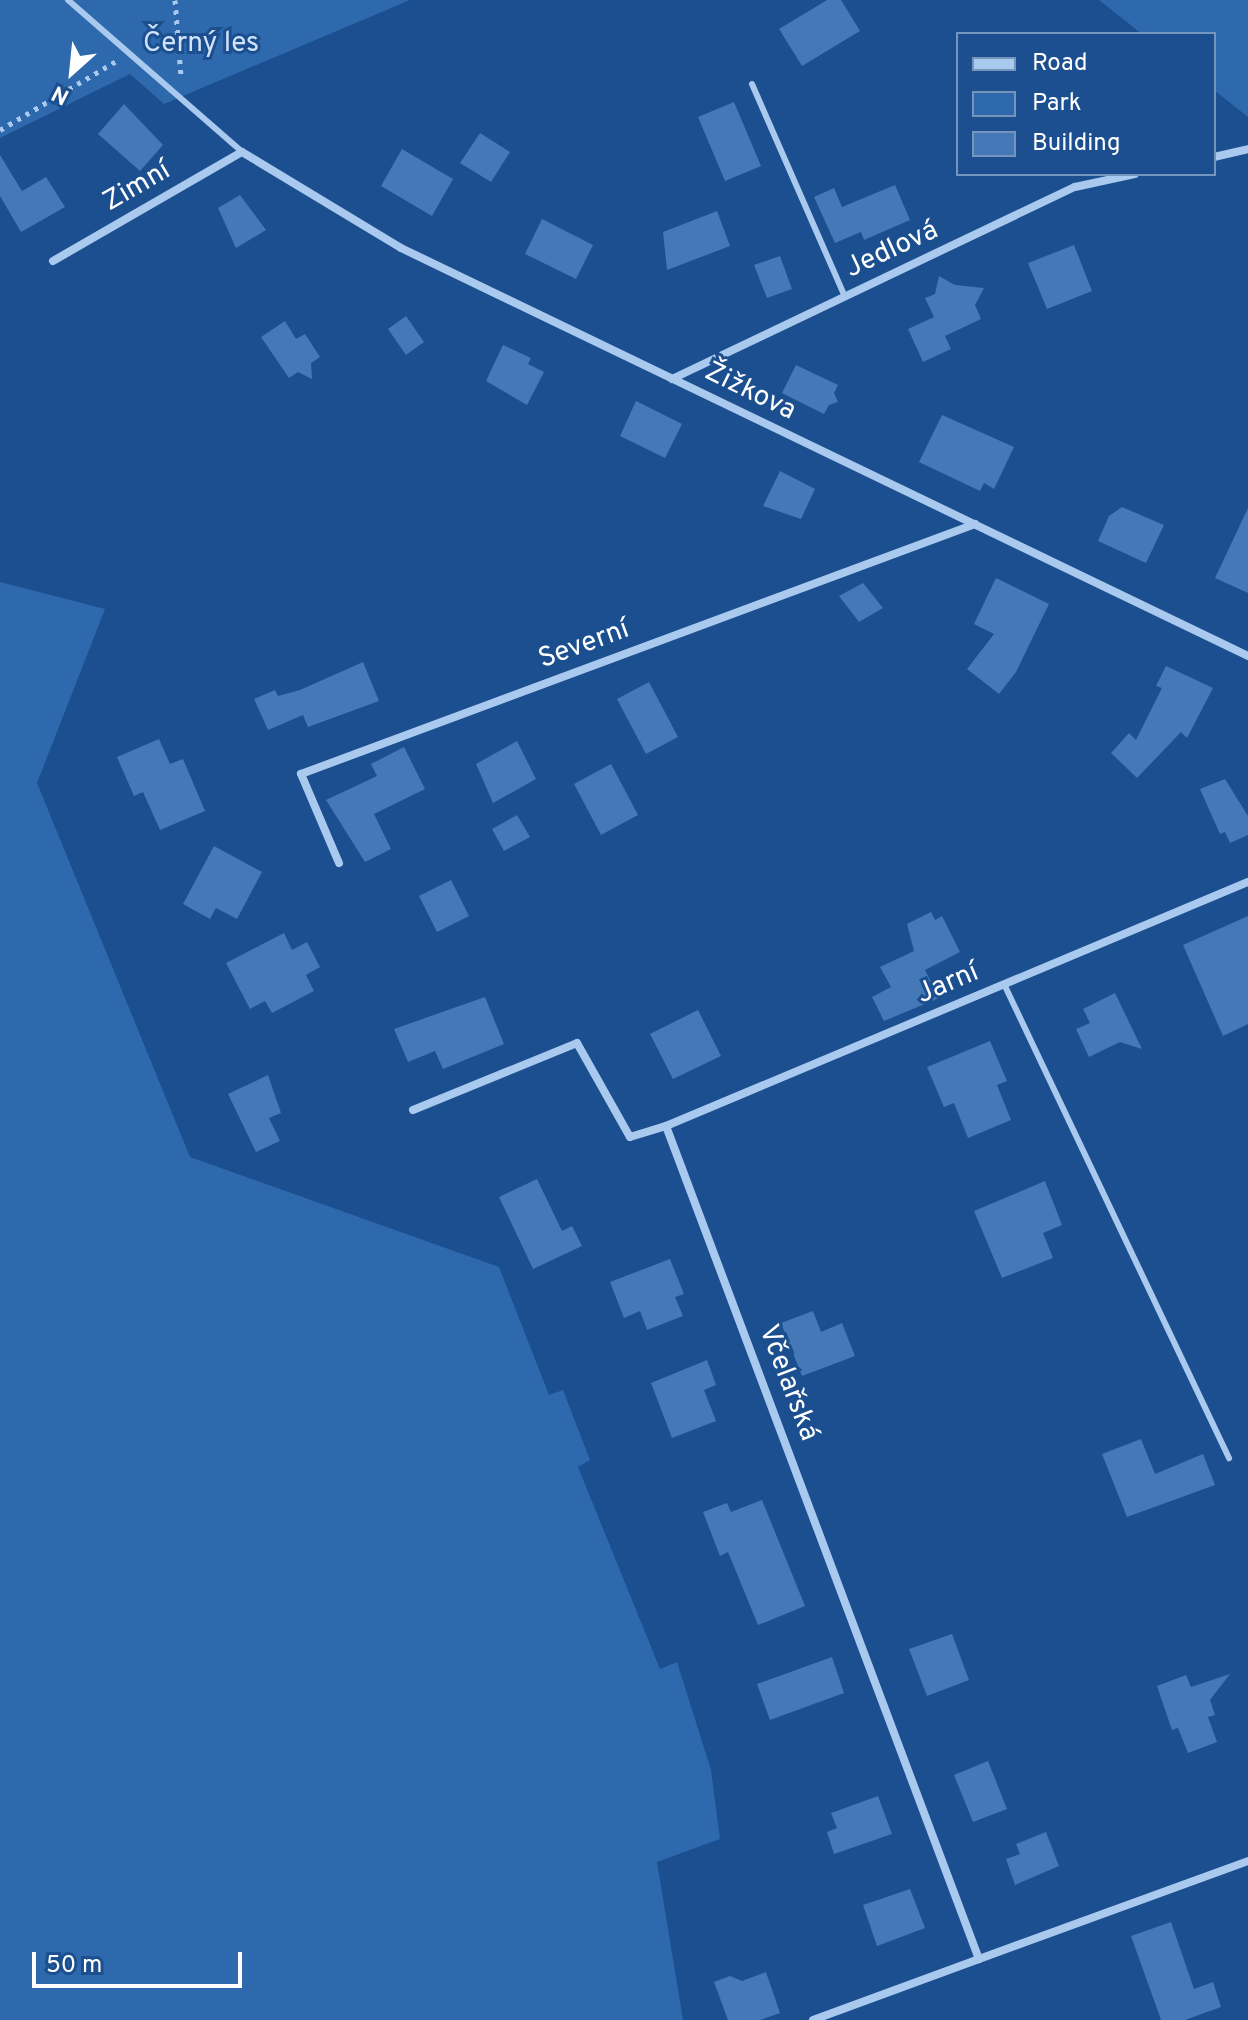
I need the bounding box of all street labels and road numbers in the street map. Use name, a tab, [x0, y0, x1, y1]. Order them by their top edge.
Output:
street label: Zimní	[97, 154, 177, 220]
street label: Jedlová	[840, 214, 944, 286]
street label: Žižkova	[699, 356, 801, 428]
street label: Severní	[534, 613, 634, 677]
street label: Jarní	[912, 956, 984, 1012]
street label: Včelařská	[751, 1320, 825, 1446]

